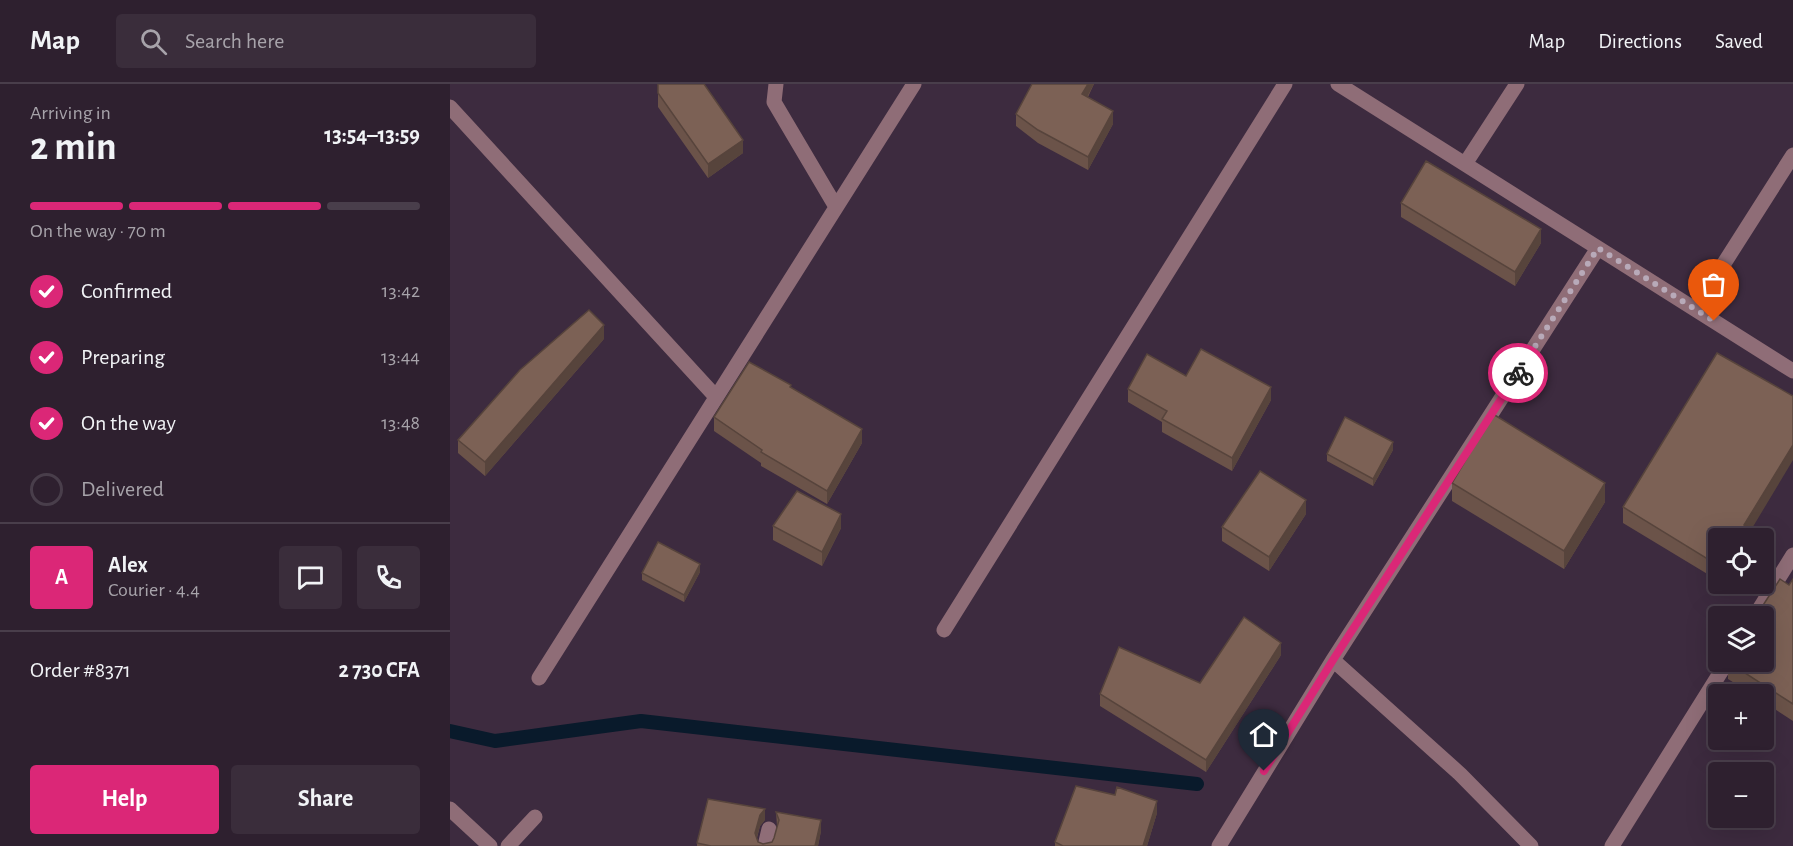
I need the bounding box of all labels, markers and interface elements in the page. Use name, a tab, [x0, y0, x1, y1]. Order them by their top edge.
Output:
search box	[116, 14, 536, 68]
icon: search	[137, 25, 170, 58]
text: Map	[30, 27, 80, 55]
text: Search here	[185, 30, 284, 52]
text: Map	[1529, 31, 1565, 52]
text: Directions	[1598, 31, 1682, 52]
text: Saved	[1715, 31, 1763, 52]
text: Arriving in	[30, 103, 111, 123]
text: 13:54–13:59	[324, 124, 420, 146]
text: 2 min	[30, 128, 117, 167]
text: On the way · 70 m	[30, 221, 166, 241]
pin	[1688, 259, 1739, 321]
icon: bag	[1697, 268, 1730, 301]
icon: check	[30, 275, 63, 308]
text: Confirmed	[81, 280, 172, 302]
text: 13:42	[382, 281, 420, 301]
icon: check	[30, 341, 63, 374]
courier	[1488, 343, 1548, 403]
text: Preparing	[81, 346, 165, 368]
text: 13:44	[381, 347, 420, 367]
icon: bike	[1502, 357, 1535, 390]
icon: check	[30, 407, 63, 440]
text: On the way	[81, 412, 176, 434]
text: 13:48	[381, 413, 420, 433]
text: Delivered	[81, 478, 164, 500]
map controls	[1708, 528, 1774, 828]
button: locate	[1708, 528, 1774, 594]
button: chat	[279, 546, 342, 609]
button: phone	[357, 546, 420, 609]
text: Alex	[108, 554, 148, 576]
text: A	[55, 566, 68, 588]
text: Courier · 4.4	[108, 580, 200, 600]
button: layers	[1708, 606, 1774, 672]
text: Order #8371	[30, 659, 131, 681]
text: 2 730 CFA	[338, 659, 420, 681]
button: +	[1708, 684, 1774, 750]
pin	[1238, 709, 1289, 771]
icon: home	[1247, 718, 1280, 751]
button: −	[1708, 762, 1774, 828]
button: Help	[30, 765, 219, 834]
button: Share	[231, 765, 420, 834]

